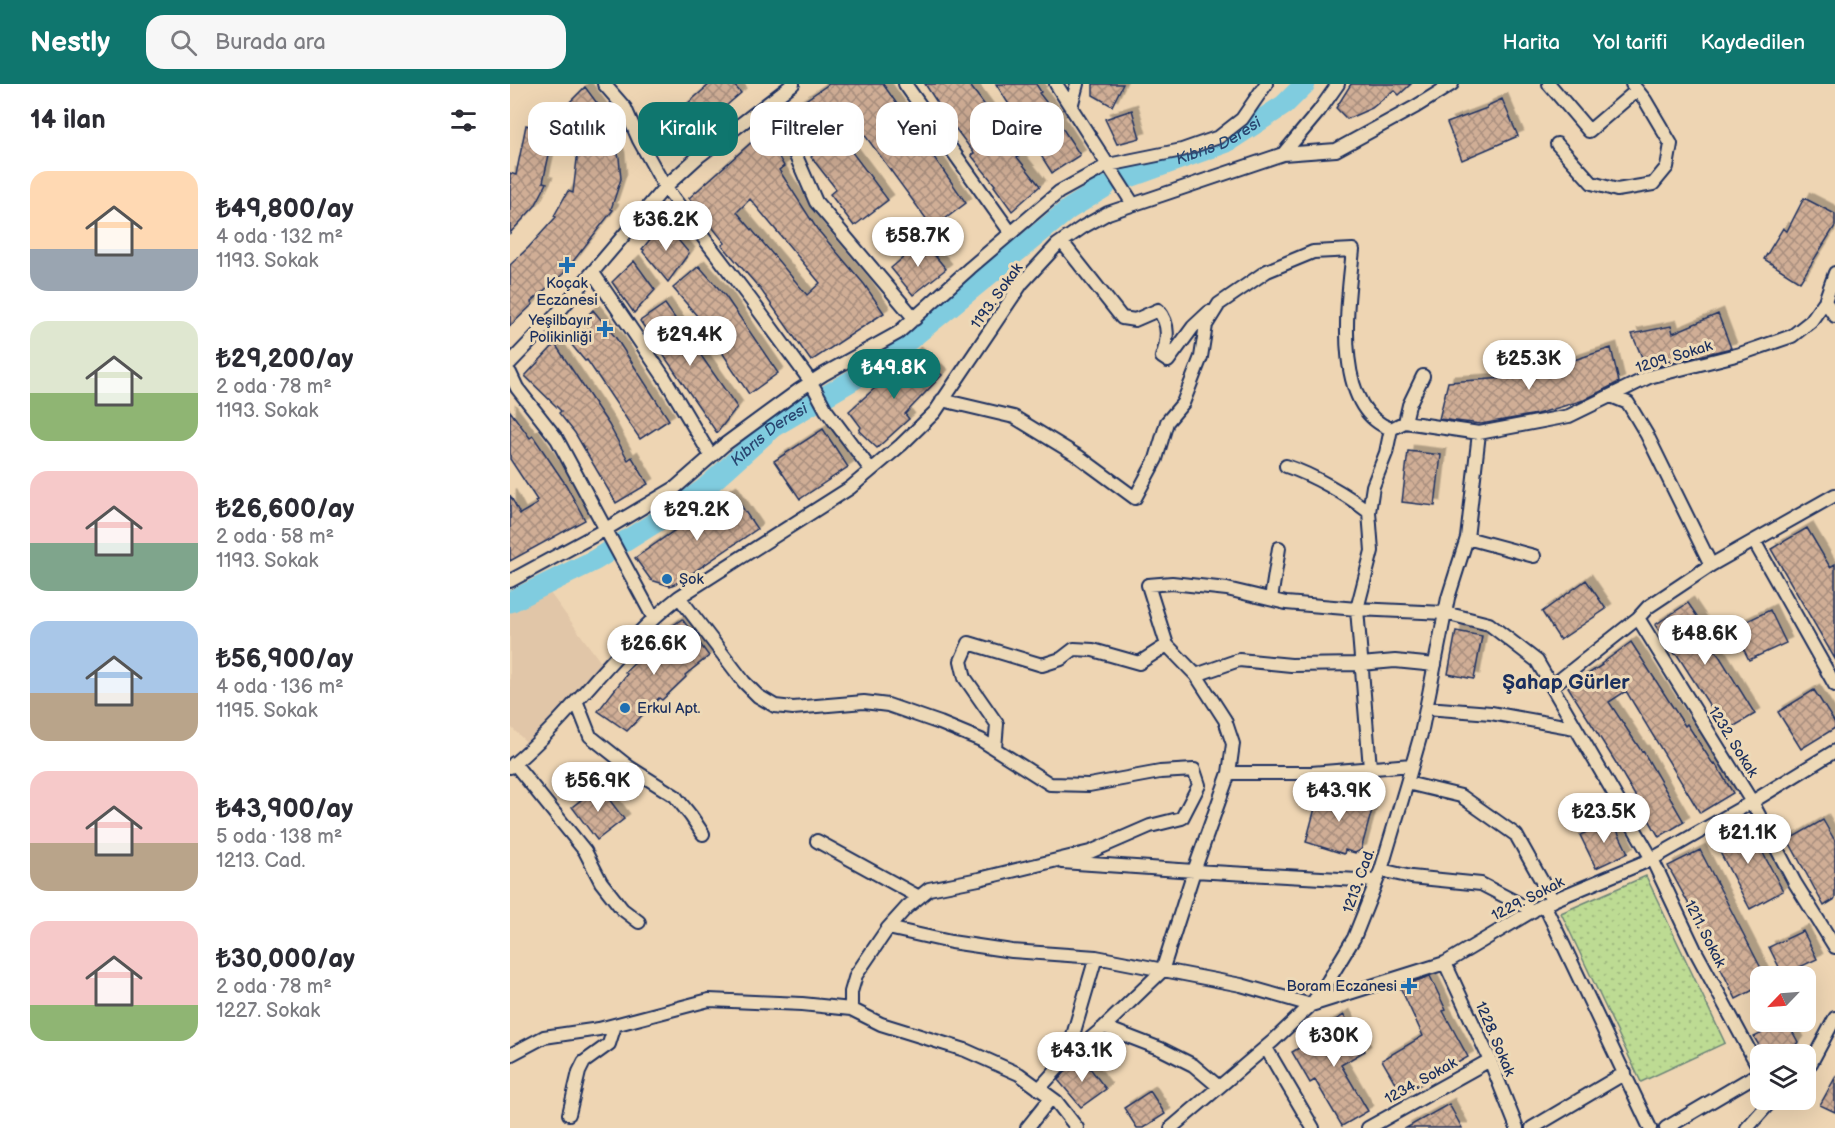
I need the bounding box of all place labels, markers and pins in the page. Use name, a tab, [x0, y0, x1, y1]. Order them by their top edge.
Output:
pin: ₺36.2K	[617, 201, 715, 252]
pin: ₺58.7K	[869, 217, 967, 268]
marker: Koçak Eczanesi	[560, 258, 574, 272]
place label: Koçak Eczanesi	[536, 274, 598, 310]
place label: Yeşilbayır Polikinliği	[528, 311, 593, 347]
pin: ₺29.4K	[641, 316, 739, 367]
marker: Yeşilbayır Polikinliği	[596, 320, 614, 338]
pin: ₺25.3K	[1480, 340, 1578, 391]
pin: ₺49.8K	[845, 349, 943, 400]
pin: ₺29.2K	[648, 491, 746, 542]
place label: Şok	[679, 570, 705, 589]
marker: Şok	[660, 572, 674, 586]
pin: ₺48.6K	[1656, 615, 1754, 666]
pin: ₺26.6K	[605, 625, 703, 676]
place label: Erkul Apt.	[637, 699, 701, 718]
marker: Erkul Apt.	[618, 701, 632, 715]
pin: ₺56.9K	[549, 762, 647, 813]
pin: ₺43.9K	[1290, 772, 1388, 823]
pin: ₺23.5K	[1555, 793, 1653, 844]
pin: ₺21.1K	[1699, 814, 1797, 865]
place label: Boram Eczanesi	[1286, 977, 1397, 996]
marker: Boram Eczanesi	[1402, 979, 1416, 993]
pin: ₺30K	[1298, 1017, 1370, 1068]
pin: ₺43.1K	[1033, 1032, 1131, 1083]

